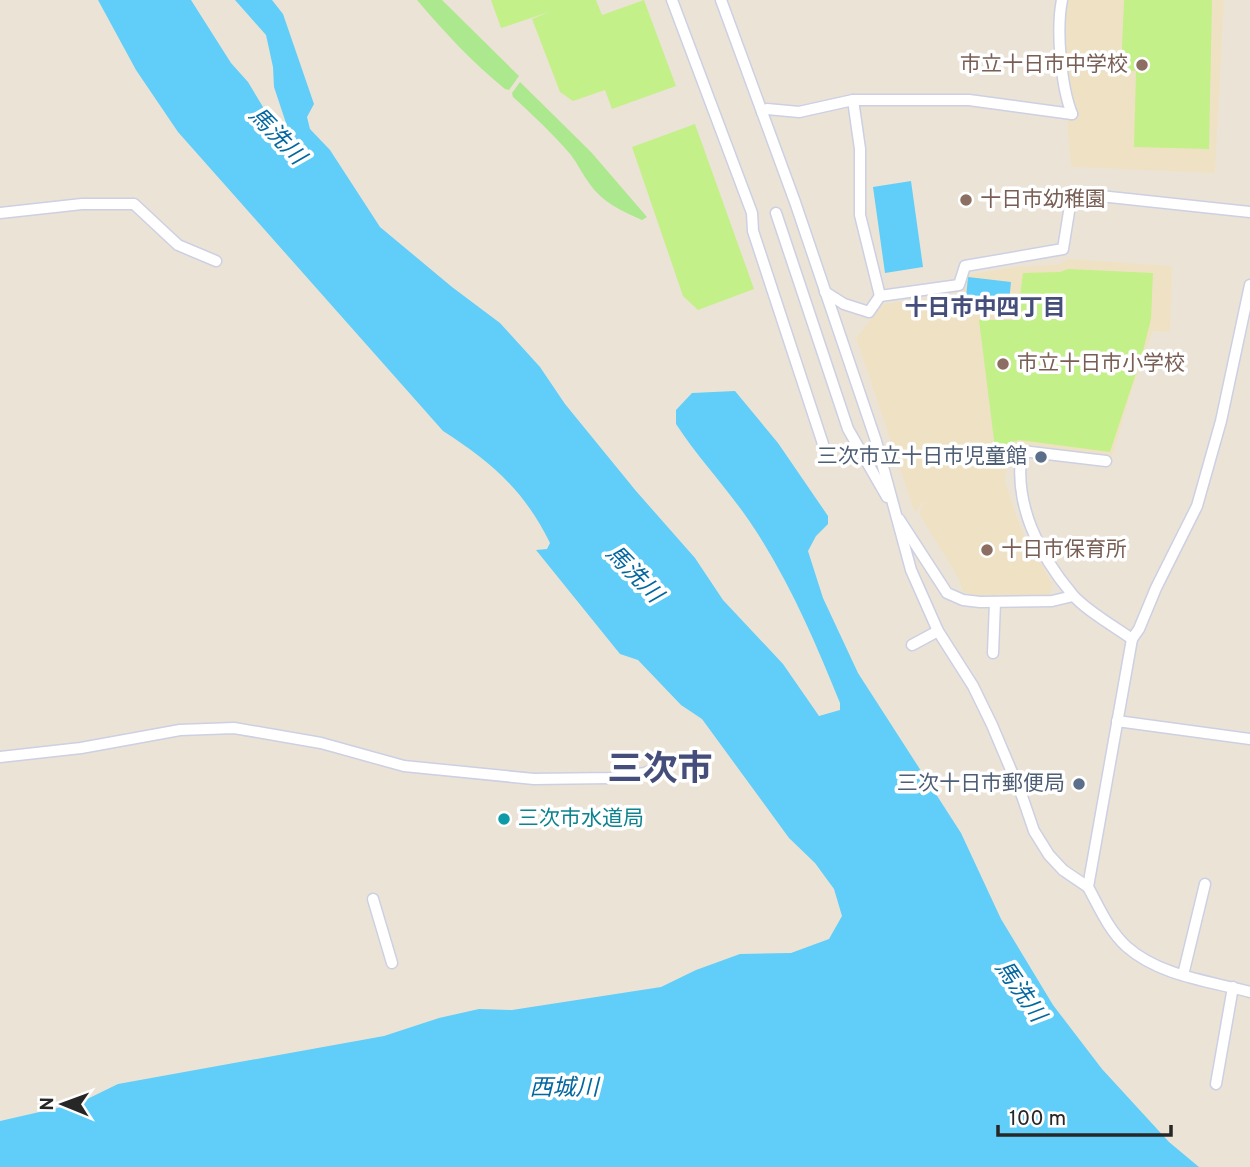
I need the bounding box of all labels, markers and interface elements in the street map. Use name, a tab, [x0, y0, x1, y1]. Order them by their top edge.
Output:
place label: 市立十日市中学校	[960, 52, 1128, 79]
marker: 市立十日市中学校	[1134, 57, 1150, 73]
water label: 馬洗川	[242, 102, 312, 174]
place label: 十日市幼稚園	[980, 187, 1106, 214]
marker: 十日市幼稚園	[958, 192, 974, 208]
district label: 十日市中四丁目	[905, 295, 1066, 324]
place label: 市立十日市小学校	[1017, 351, 1185, 378]
marker: 市立十日市小学校	[995, 356, 1011, 372]
place label: 三次市立十日市児童館	[817, 444, 1027, 471]
marker: 三次市立十日市児童館	[1033, 449, 1049, 465]
place label: 十日市保育所	[1001, 537, 1127, 564]
water label: 馬洗川	[599, 540, 669, 612]
marker: 十日市保育所	[979, 542, 995, 558]
district label: 三次市	[607, 749, 713, 793]
place label: 三次十日市郵便局	[897, 771, 1065, 798]
marker: 三次十日市郵便局	[1071, 776, 1087, 792]
place label: 三次市水道局	[518, 806, 644, 833]
marker: 三次市水道局	[496, 811, 512, 827]
water label: 馬洗川	[987, 955, 1052, 1031]
north arrow	[28, 1069, 98, 1139]
water label: 西城川	[530, 1075, 602, 1104]
scale bar	[998, 1094, 1171, 1138]
text: N	[36, 1097, 60, 1111]
text: 100 m	[1009, 1106, 1066, 1133]

